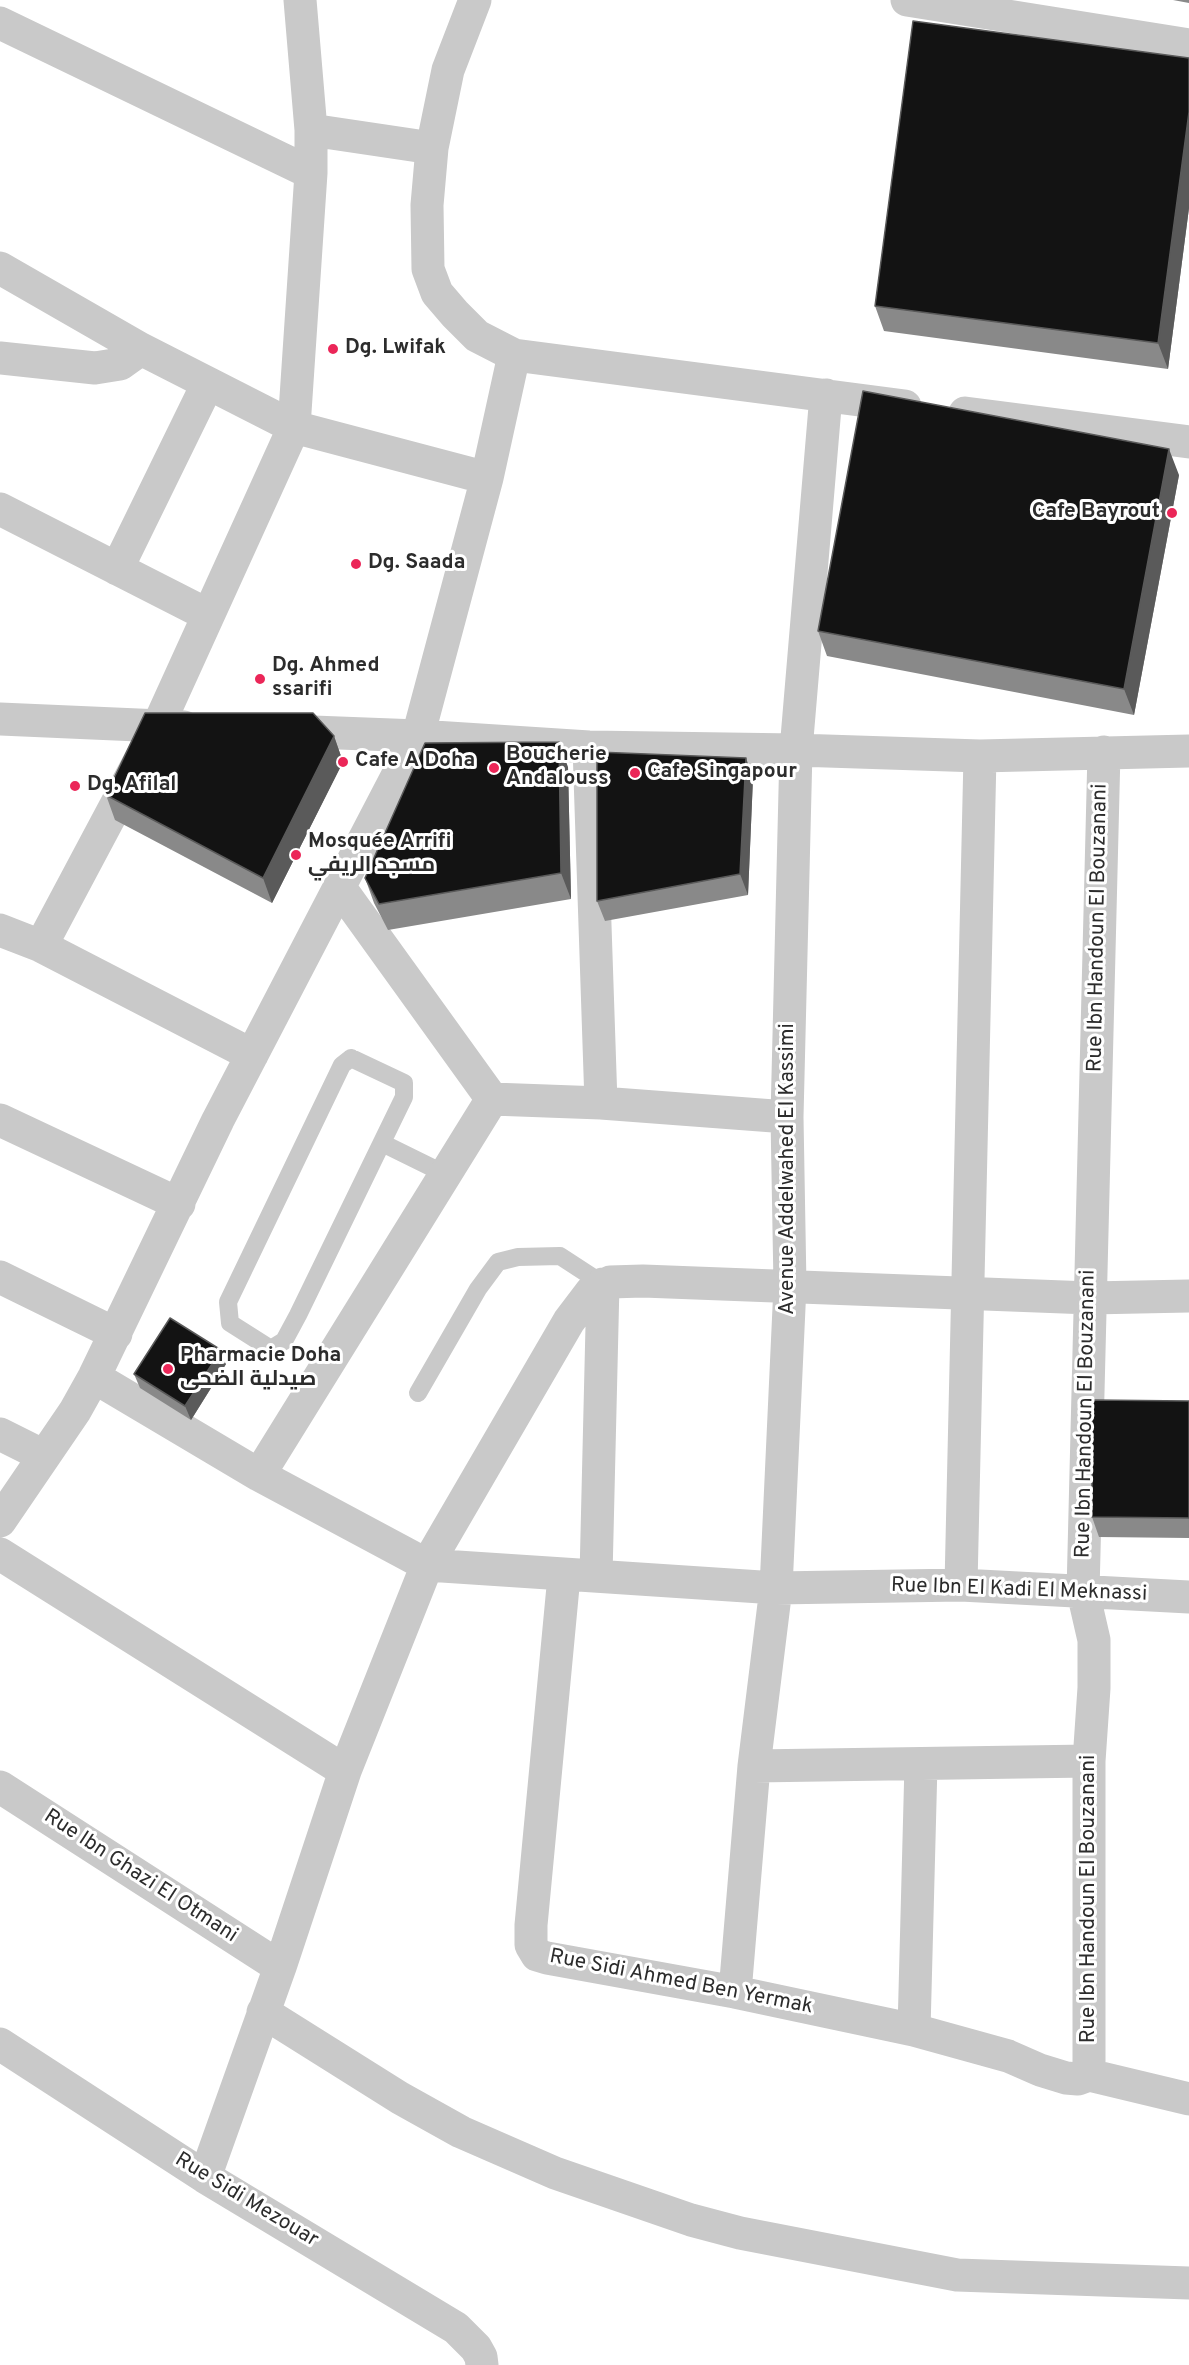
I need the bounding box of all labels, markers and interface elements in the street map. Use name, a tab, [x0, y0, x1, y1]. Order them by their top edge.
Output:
place label: Dg. Lwifak	[345, 336, 446, 362]
marker: Dg. Lwifak	[326, 342, 340, 356]
place label: Cafe Bayrout	[1032, 500, 1160, 526]
marker: Cafe Bayrout	[1165, 506, 1179, 520]
place label: Dg. Saada	[368, 551, 465, 577]
marker: Dg. Saada	[349, 557, 363, 571]
place label: Dg. Ahmed ssarifi	[272, 654, 379, 704]
marker: Dg. Ahmed ssarifi	[253, 672, 267, 686]
place label: Boucherie Andalouss	[506, 743, 609, 793]
place label: Cafe A Doha	[355, 749, 475, 775]
marker: Cafe A Doha	[336, 755, 350, 769]
place label: Cafe Singapour	[647, 760, 797, 786]
marker: Boucherie Andalouss	[487, 761, 501, 775]
marker: Cafe Singapour	[628, 766, 642, 780]
place label: Dg. Afilal	[87, 773, 176, 799]
marker: Dg. Afilal	[68, 779, 82, 793]
street label: Rue Ibn Handoun El Bouzanani	[1084, 783, 1114, 1073]
place label: Mosquée Arrifi مسجد الريفي	[308, 830, 452, 880]
marker: Mosquée Arrifi مسجد الريفي	[289, 848, 303, 862]
street label: Avenue Addelwahed El Kassimi	[776, 1023, 802, 1315]
street label: Rue Ibn Handoun El Bouzanani	[1072, 1269, 1102, 1559]
place label: Pharmacie Doha صيدلية الضحى	[180, 1344, 341, 1394]
marker: Pharmacie Doha صيدلية الضحى	[161, 1362, 175, 1376]
street label: Rue Ibn El Kadi El Meknassi	[890, 1574, 1148, 1608]
street label: Rue Ibn Handoun El Bouzanani	[1077, 1755, 1103, 2043]
street label: Rue Ibn Ghazi El Otmani	[38, 1805, 242, 1949]
street label: Rue Sidi Ahmed Ben Yermak	[547, 1945, 815, 2021]
street label: Rue Sidi Mezouar	[170, 2148, 322, 2254]

